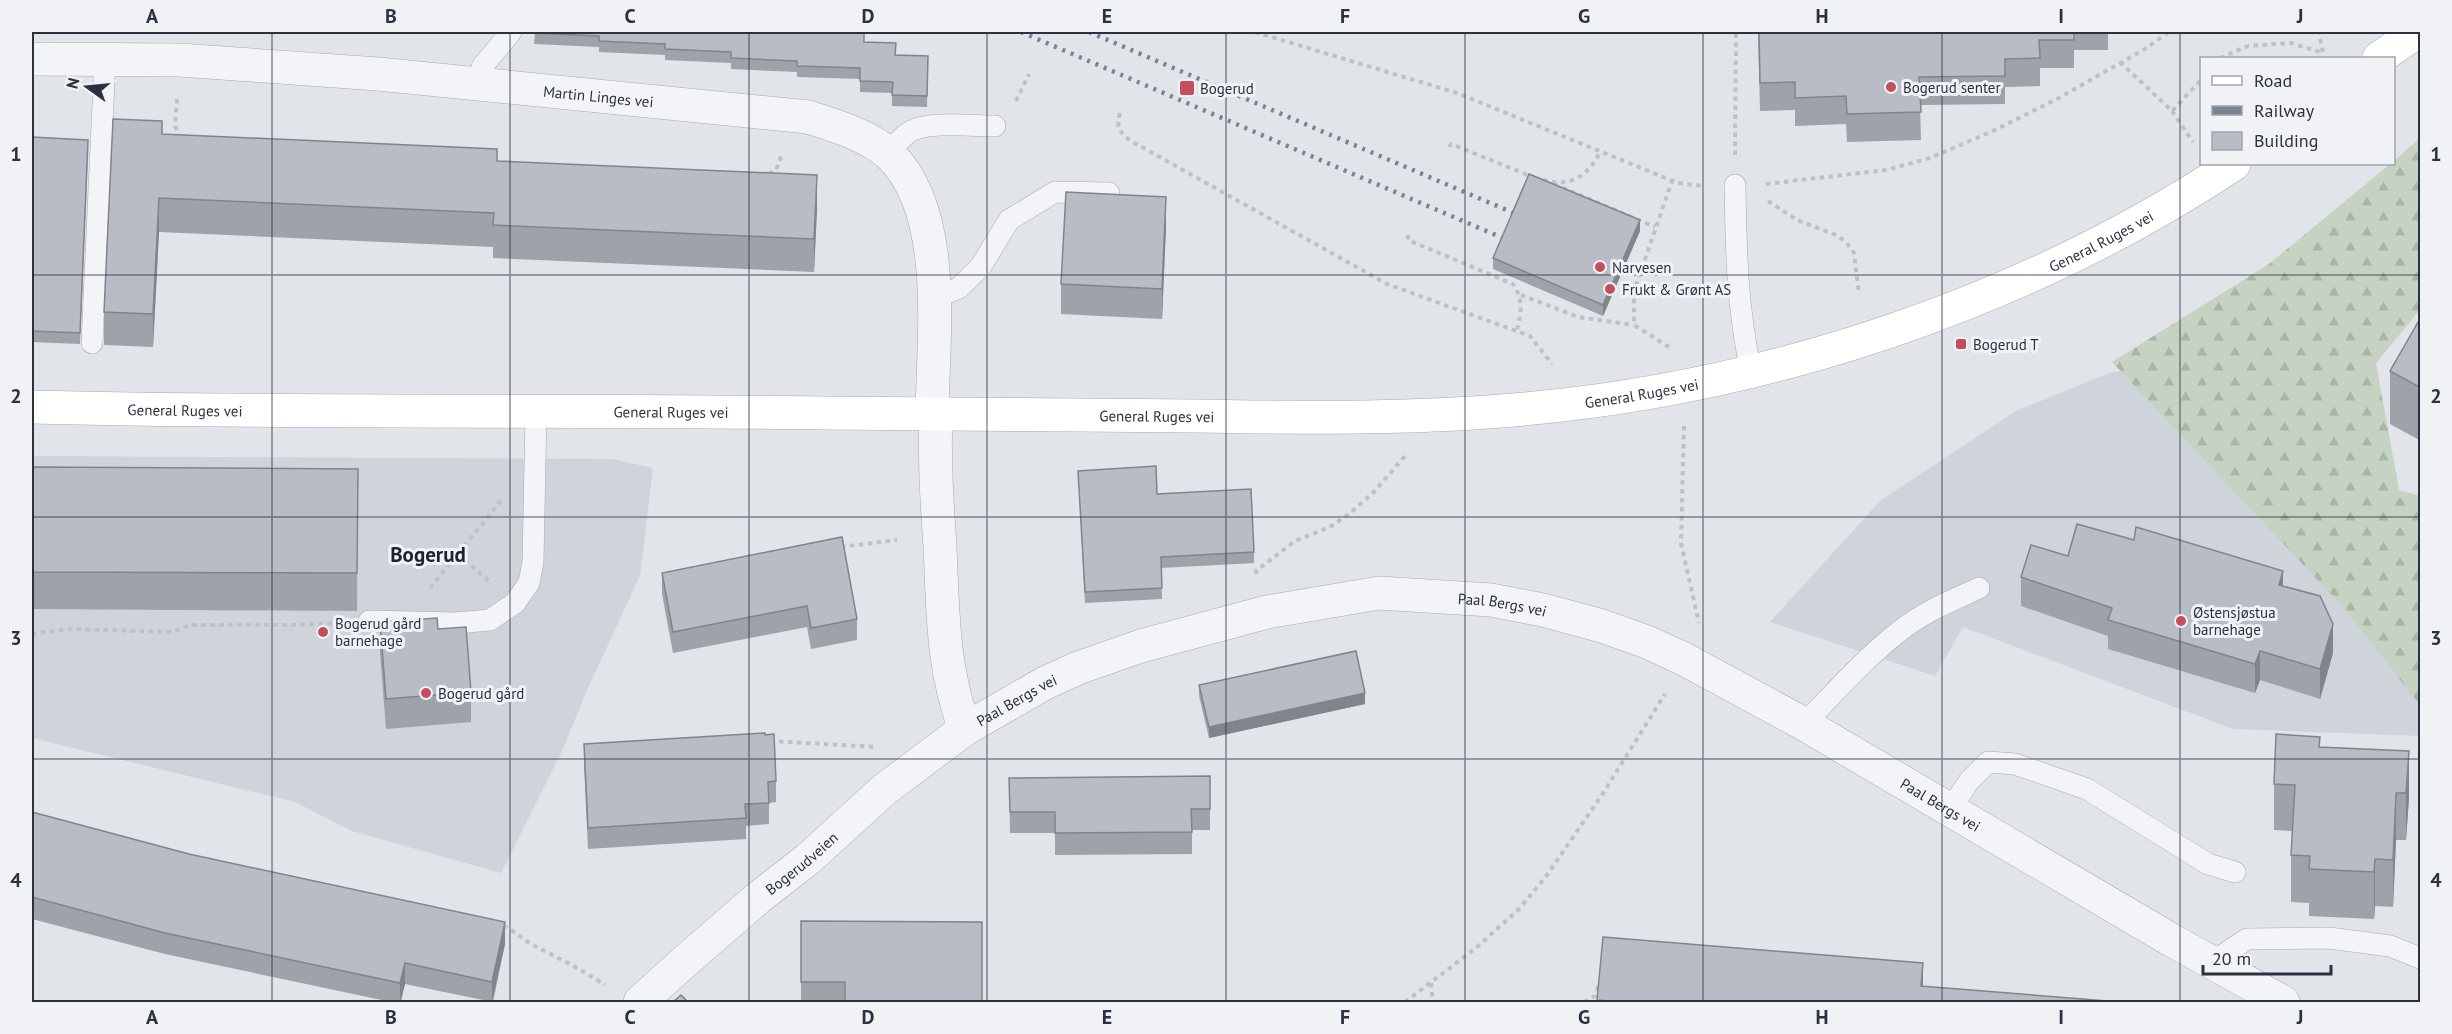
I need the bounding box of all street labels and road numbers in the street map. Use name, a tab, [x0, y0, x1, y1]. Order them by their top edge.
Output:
street label: Martin Linges vei	[542, 81, 654, 111]
street label: General Ruges vei	[2046, 206, 2157, 276]
street label: General Ruges vei	[1584, 374, 1700, 412]
street label: General Ruges vei	[127, 400, 243, 420]
street label: General Ruges vei	[613, 402, 729, 421]
street label: General Ruges vei	[1099, 406, 1215, 426]
street label: Paal Bergs vei	[1457, 588, 1549, 620]
street label: Paal Bergs vei	[973, 669, 1060, 730]
street label: Paal Bergs vei	[1897, 773, 1984, 835]
street label: Bogerudveien	[761, 827, 841, 898]

